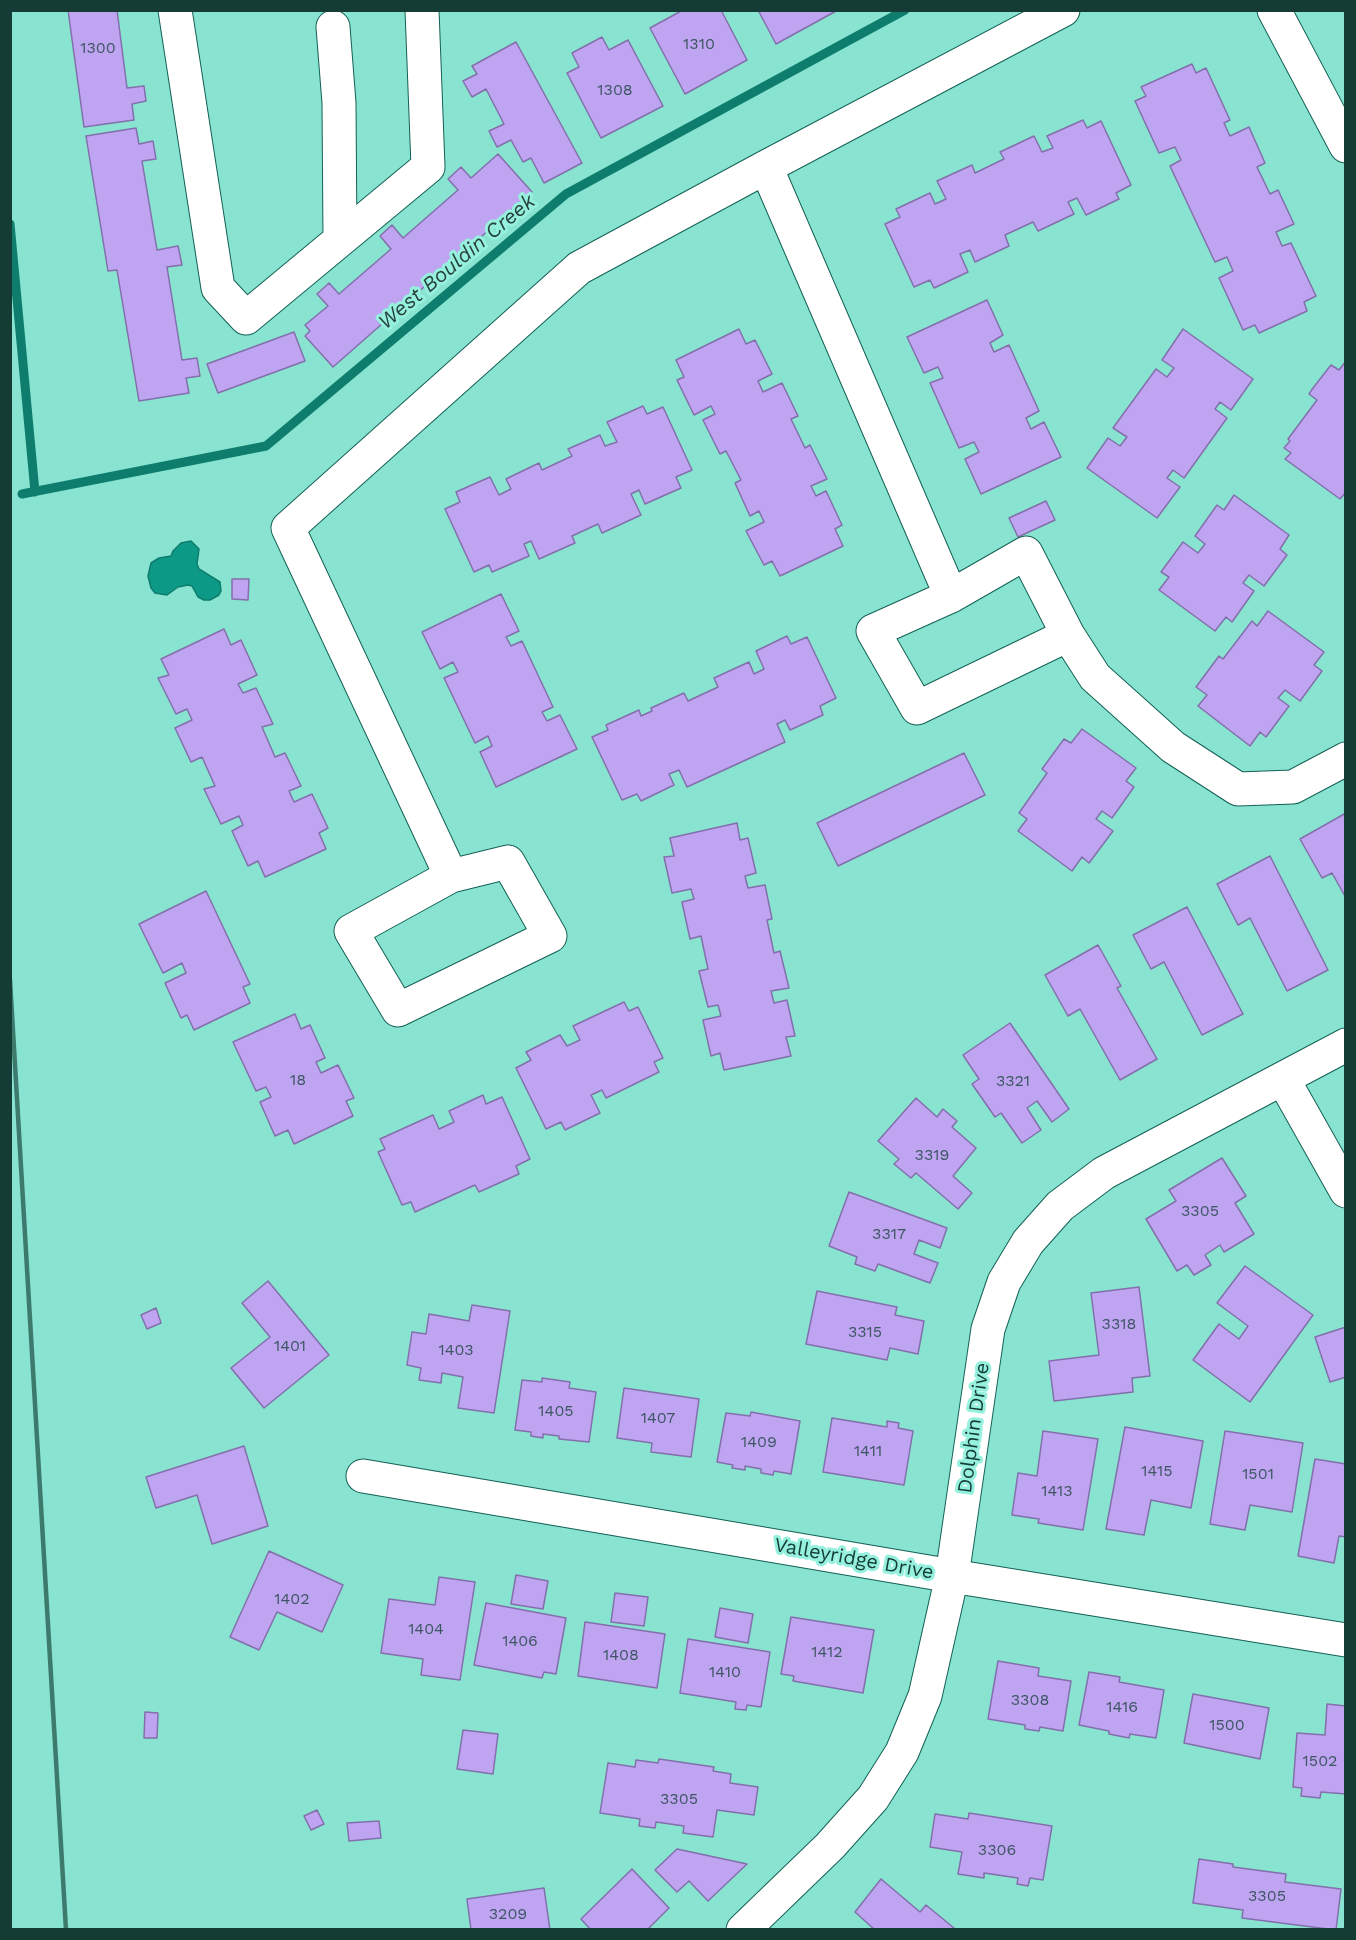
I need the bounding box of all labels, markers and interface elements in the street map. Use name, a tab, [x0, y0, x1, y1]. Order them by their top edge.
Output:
house number: 1310	[683, 34, 715, 54]
house number: 1300	[80, 38, 116, 58]
house number: 1308	[597, 80, 633, 100]
water label: West Bouldin Creek	[373, 189, 541, 335]
house number: 18	[290, 1070, 306, 1090]
house number: 3321	[996, 1071, 1030, 1091]
house number: 3319	[915, 1145, 949, 1165]
house number: 3305	[1181, 1201, 1219, 1221]
house number: 3317	[872, 1224, 906, 1244]
house number: 3318	[1102, 1314, 1136, 1334]
house number: 3315	[848, 1322, 882, 1342]
house number: 1401	[274, 1336, 306, 1356]
house number: 1403	[439, 1340, 473, 1360]
street label: Dolphin Drive	[953, 1361, 995, 1495]
house number: 1405	[538, 1401, 574, 1421]
house number: 1407	[641, 1408, 675, 1428]
house number: 1409	[741, 1432, 777, 1452]
house number: 1411	[854, 1441, 882, 1461]
house number: 1415	[1141, 1461, 1173, 1481]
house number: 1501	[1242, 1464, 1274, 1484]
house number: 1413	[1041, 1481, 1073, 1501]
street label: Valleyridge Drive	[772, 1533, 936, 1585]
house number: 1402	[274, 1589, 310, 1609]
house number: 1404	[408, 1619, 444, 1639]
house number: 1406	[502, 1631, 538, 1651]
house number: 1412	[811, 1642, 843, 1662]
house number: 1408	[603, 1645, 639, 1665]
house number: 1410	[709, 1662, 741, 1682]
house number: 3308	[1011, 1690, 1049, 1710]
house number: 1416	[1106, 1697, 1138, 1717]
house number: 1500	[1209, 1715, 1245, 1735]
house number: 1502	[1303, 1751, 1337, 1771]
house number: 3305	[660, 1789, 698, 1809]
house number: 3306	[978, 1840, 1016, 1860]
house number: 3305	[1248, 1886, 1286, 1906]
house number: 3209	[489, 1904, 527, 1924]

